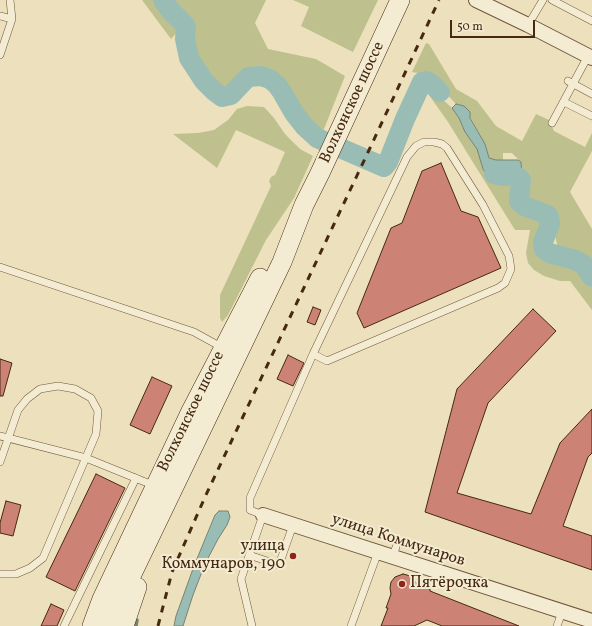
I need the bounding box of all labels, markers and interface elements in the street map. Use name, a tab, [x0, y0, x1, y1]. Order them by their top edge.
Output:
scale bar	[452, 12, 537, 38]
text: 50 m	[457, 19, 483, 35]
street label: Волхонское шоссе	[316, 39, 390, 167]
street label: Волхонское шоссе	[154, 349, 230, 475]
street label: улица Коммунаров	[329, 510, 467, 572]
place label: улица Коммунаров, 190	[162, 537, 285, 575]
marker: улица Коммунаров, 190	[288, 551, 298, 561]
place label: Пятёрочка	[410, 574, 488, 594]
marker: Пятёрочка	[397, 579, 407, 589]

